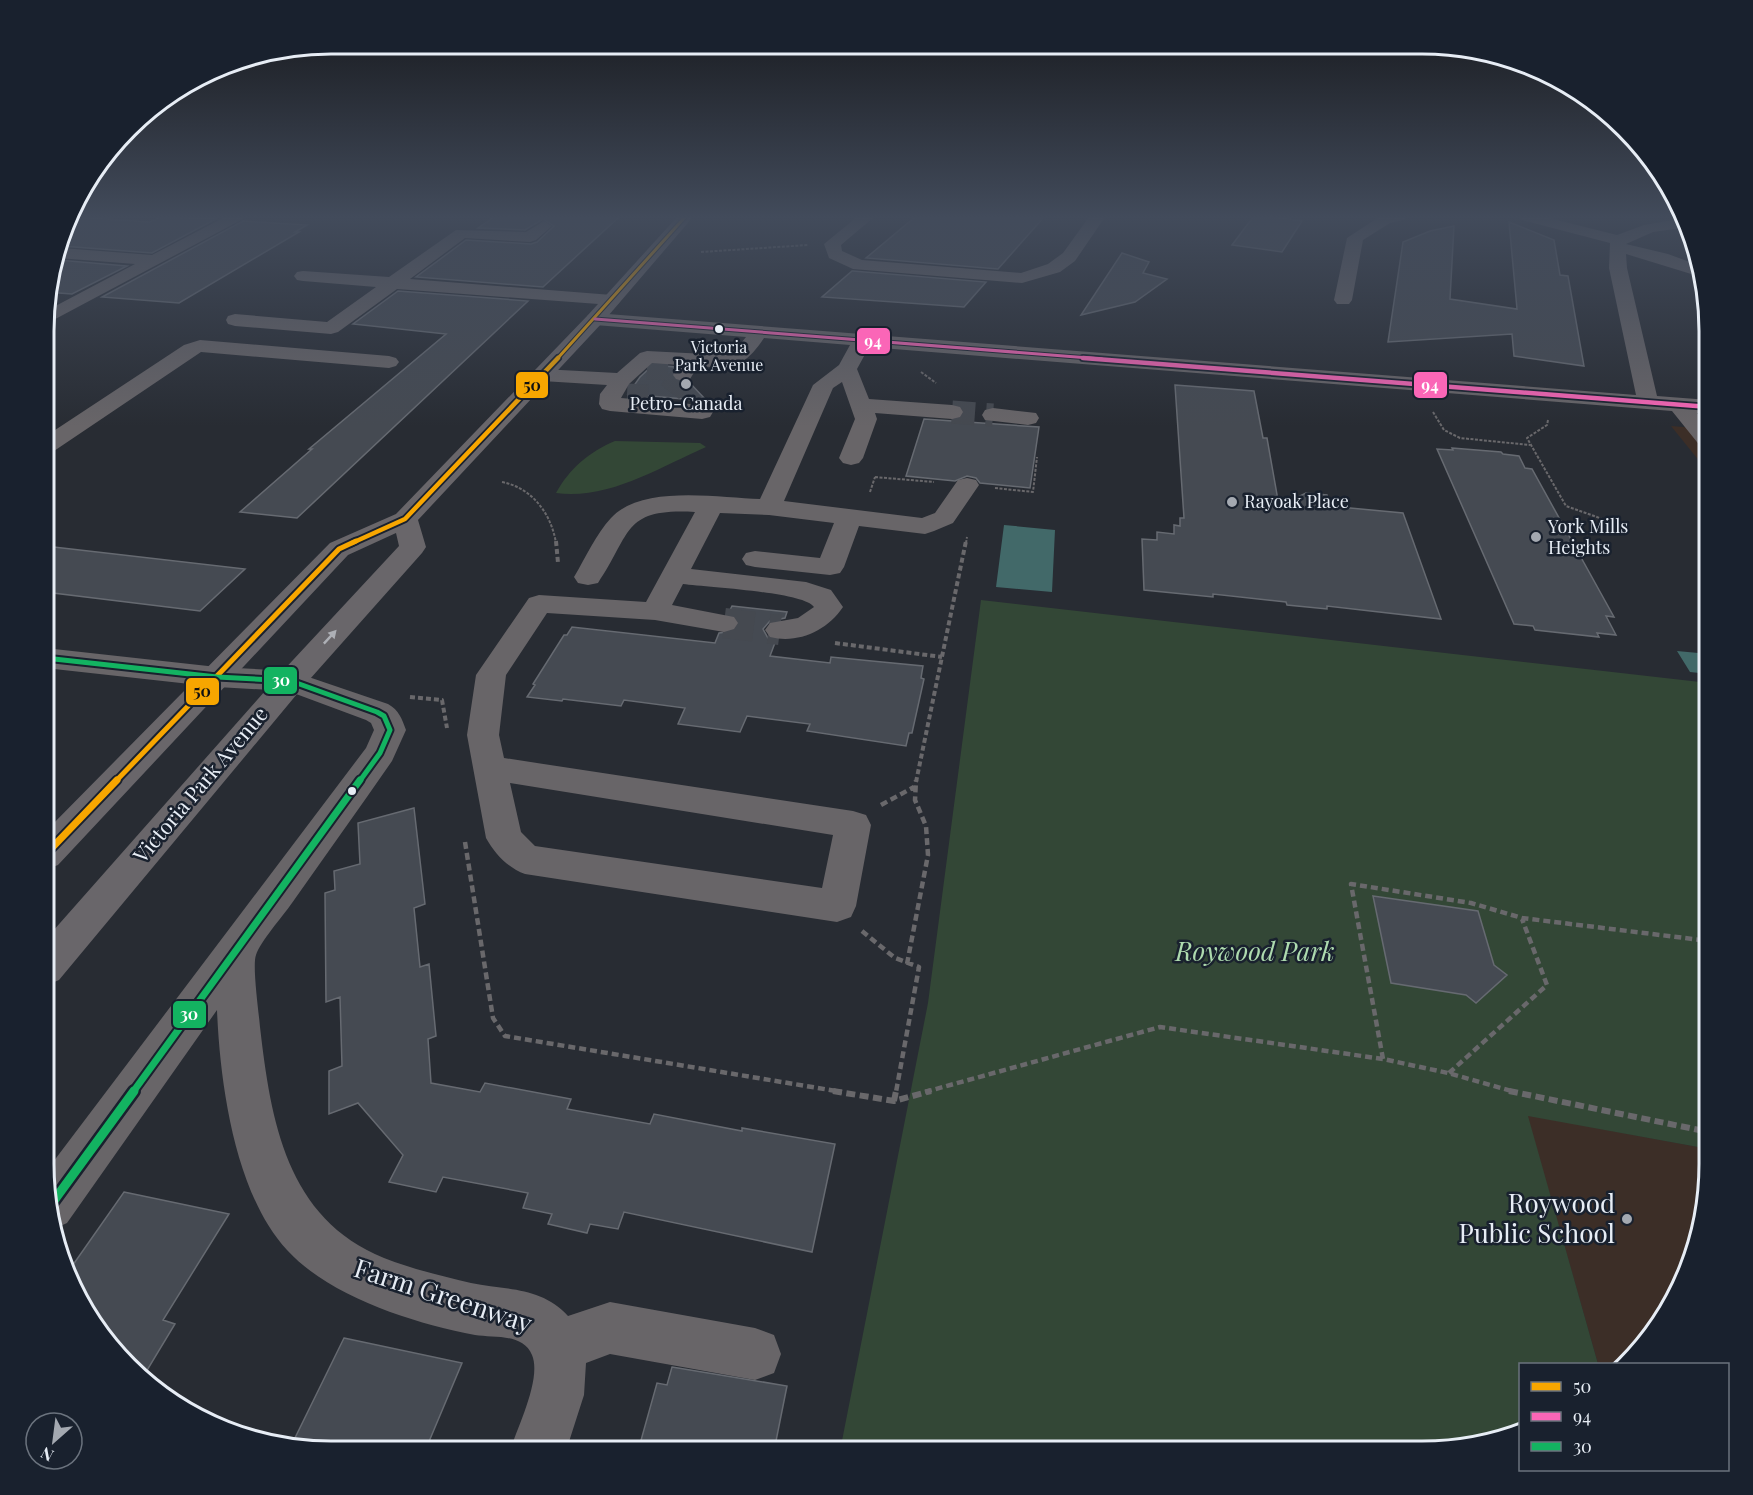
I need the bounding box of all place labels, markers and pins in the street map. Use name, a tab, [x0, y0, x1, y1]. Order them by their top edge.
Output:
marker: Victoria Park Avenue	[713, 323, 725, 335]
place label: Victoria Park Avenue	[675, 336, 763, 375]
marker: Petro-Canada	[679, 377, 693, 391]
place label: Petro-Canada	[630, 391, 742, 415]
place label: Rayoak Place	[1244, 489, 1349, 513]
marker: Rayoak Place	[1225, 495, 1239, 509]
place label: York Mills Heights	[1547, 514, 1628, 559]
marker: York Mills Heights	[1529, 530, 1543, 544]
unlabelled marker	[346, 785, 358, 797]
place label: Roywood Public School	[1459, 1185, 1615, 1250]
marker: Roywood Public School	[1620, 1212, 1634, 1226]

